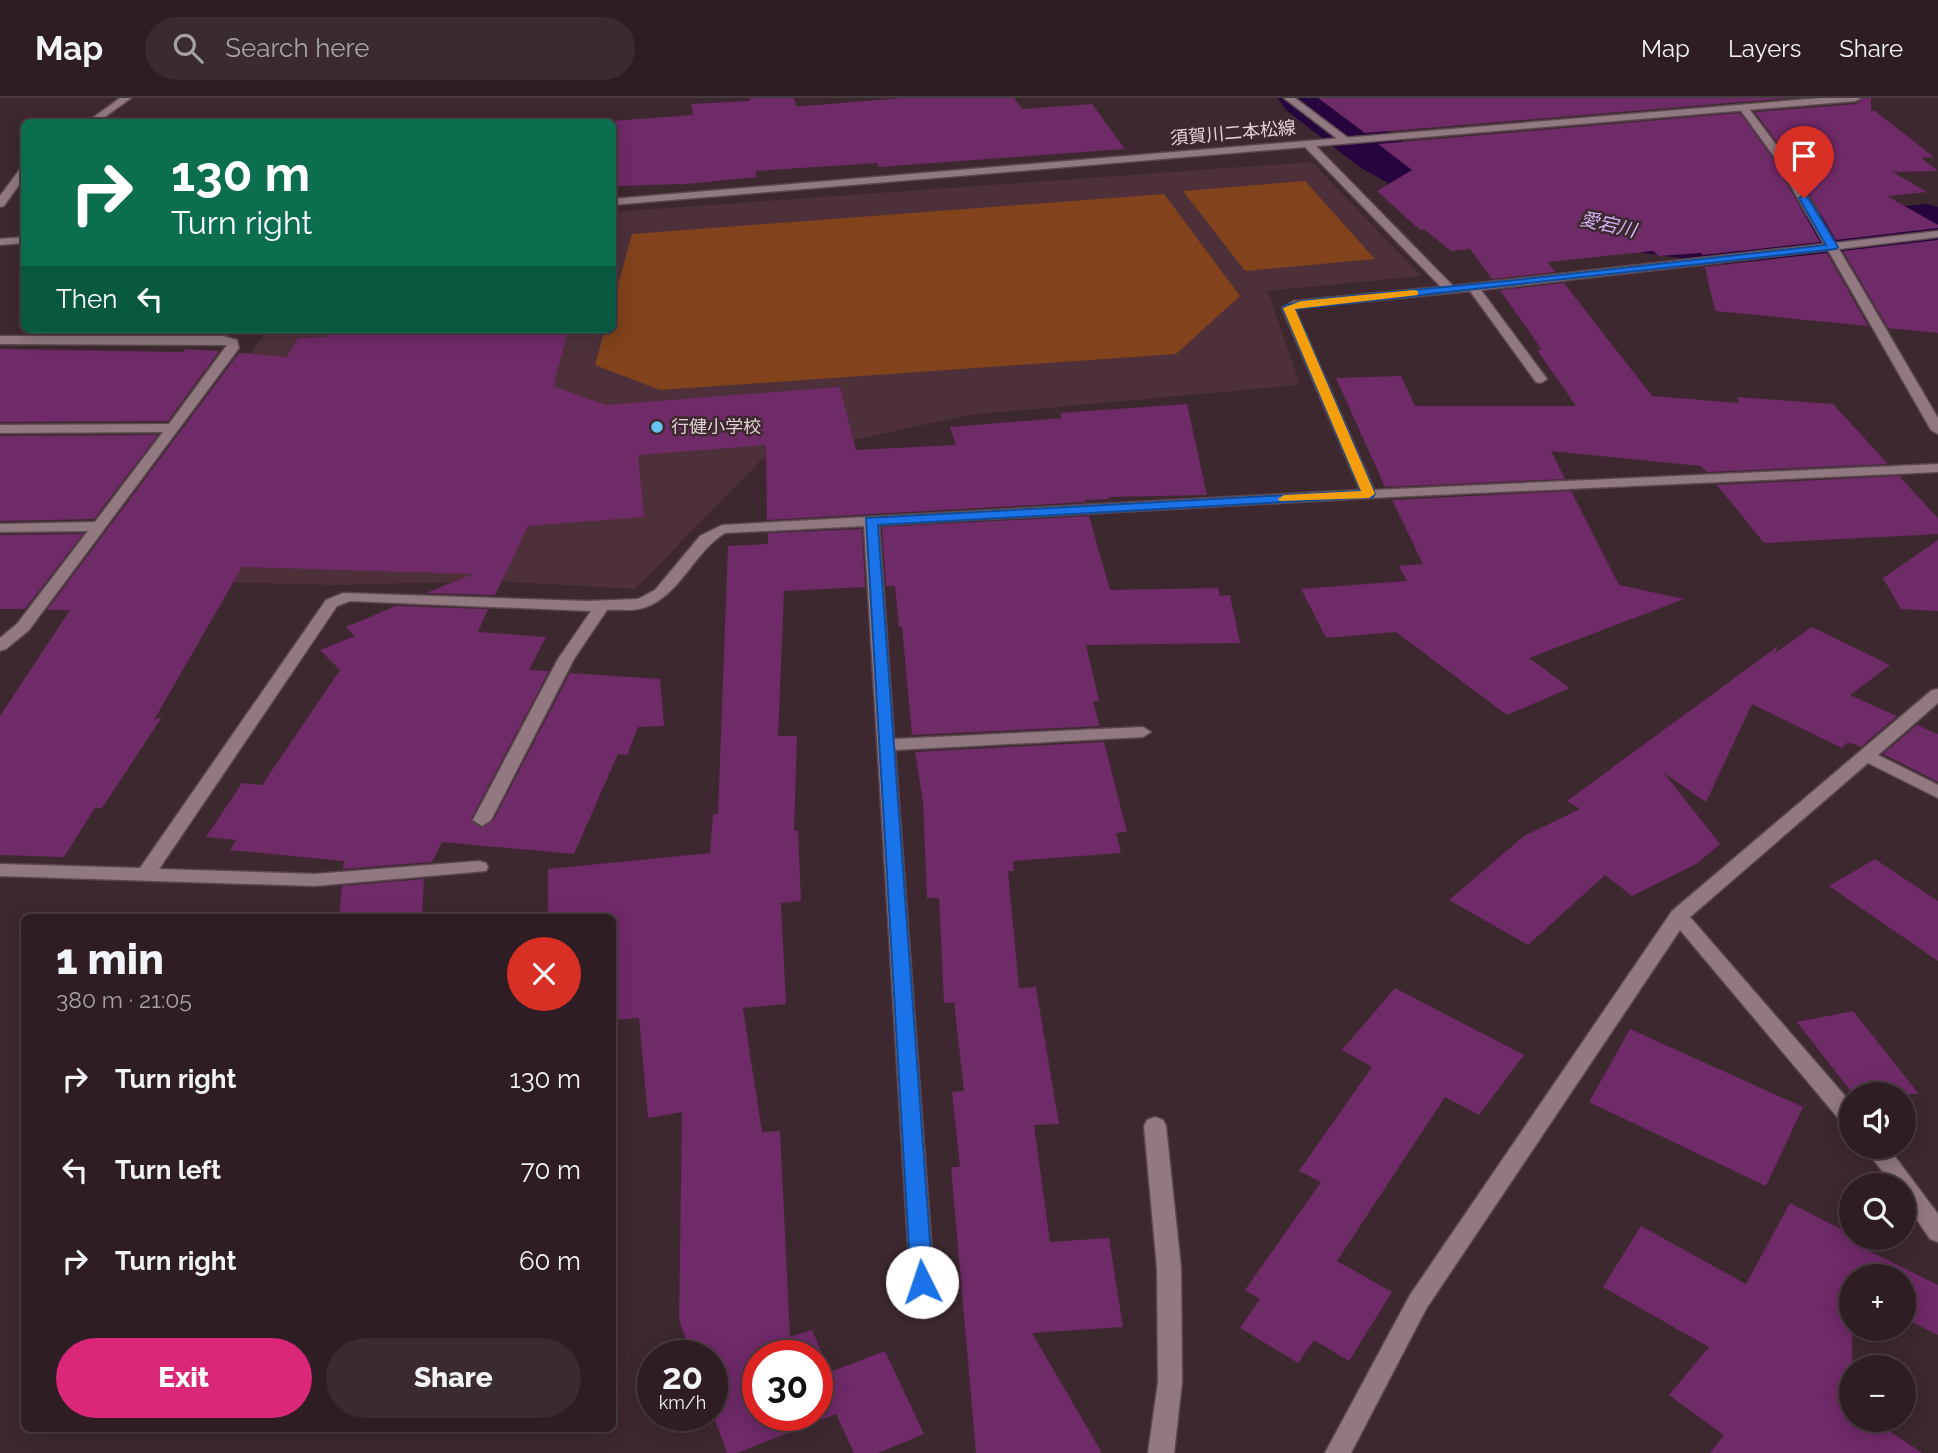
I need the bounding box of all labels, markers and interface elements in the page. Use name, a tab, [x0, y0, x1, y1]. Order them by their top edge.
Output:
search box	[145, 17, 635, 80]
text: Map	[35, 29, 103, 68]
icon: search	[169, 29, 207, 67]
text: Search here	[225, 33, 370, 63]
text: Map	[1641, 34, 1690, 63]
text: Layers	[1728, 34, 1801, 63]
text: Share	[1839, 34, 1903, 63]
street label: 須賀川二本松線	[1169, 117, 1297, 148]
pin	[1774, 126, 1834, 198]
icon: arrive	[1785, 137, 1823, 175]
text: 130 m	[171, 145, 310, 202]
icon: right	[56, 147, 147, 238]
text: Turn right	[171, 204, 312, 241]
water label: 愛宕川	[1578, 207, 1640, 242]
icon: left	[131, 280, 169, 318]
text: Then	[56, 284, 117, 314]
place label: 行健小学校	[671, 416, 761, 437]
marker: 行健小学校	[649, 419, 665, 435]
text: 1 min	[56, 935, 164, 984]
button: close	[507, 937, 581, 1011]
text: 380 m · 21:05	[56, 986, 192, 1013]
icon: right	[56, 1060, 94, 1098]
text: Turn right	[115, 1064, 236, 1094]
text: 130 m	[510, 1064, 581, 1094]
map controls	[1839, 1082, 1916, 1432]
button: sound	[1839, 1082, 1916, 1159]
icon: left	[56, 1151, 94, 1189]
text: Turn left	[115, 1155, 221, 1185]
text: 70 m	[521, 1155, 581, 1185]
button: search	[1839, 1173, 1916, 1250]
icon: right	[56, 1242, 94, 1280]
position arrow	[885, 1245, 959, 1319]
text: Turn right	[115, 1246, 236, 1276]
text: 60 m	[519, 1246, 581, 1276]
button: +	[1839, 1264, 1916, 1341]
button: Exit	[56, 1338, 312, 1418]
button: Share	[326, 1338, 581, 1418]
speed limit sign: 30	[742, 1340, 833, 1431]
button: −	[1839, 1355, 1916, 1432]
text: 20	[662, 1356, 703, 1397]
text: km/h	[659, 1392, 706, 1413]

